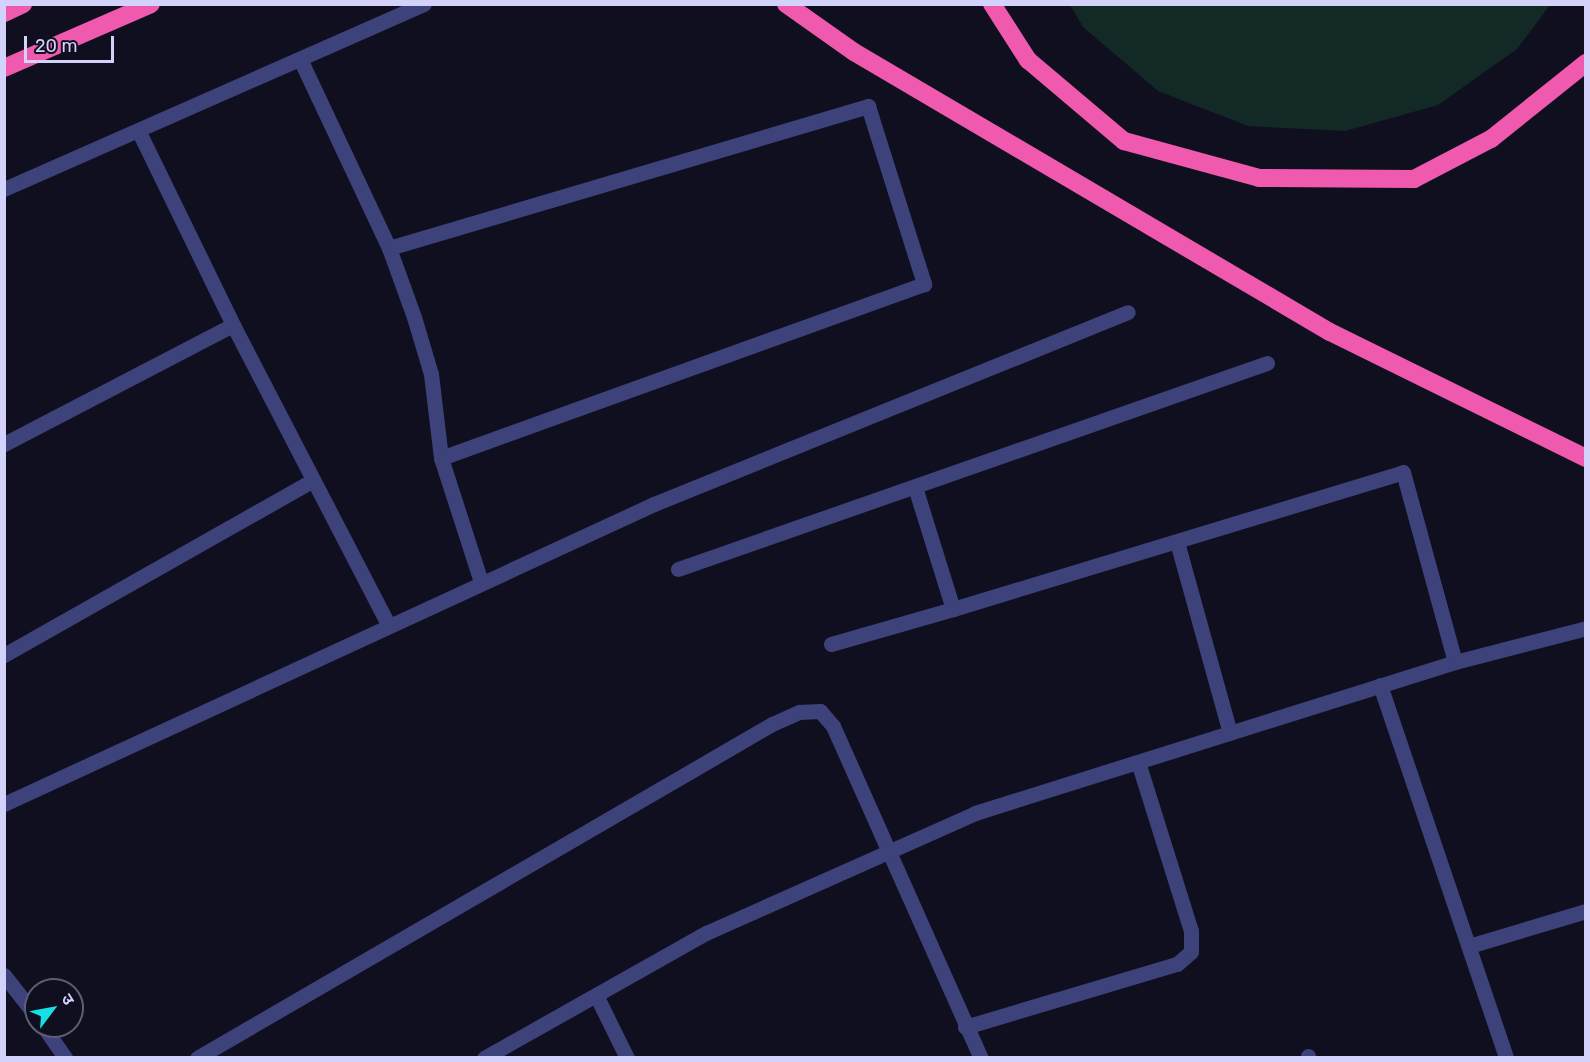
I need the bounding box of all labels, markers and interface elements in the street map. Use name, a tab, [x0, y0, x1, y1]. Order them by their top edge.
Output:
scale bar	[27, 24, 117, 62]
text: 20 m	[35, 35, 77, 57]
north arrow	[24, 978, 84, 1038]
text: उ	[57, 990, 79, 1008]

